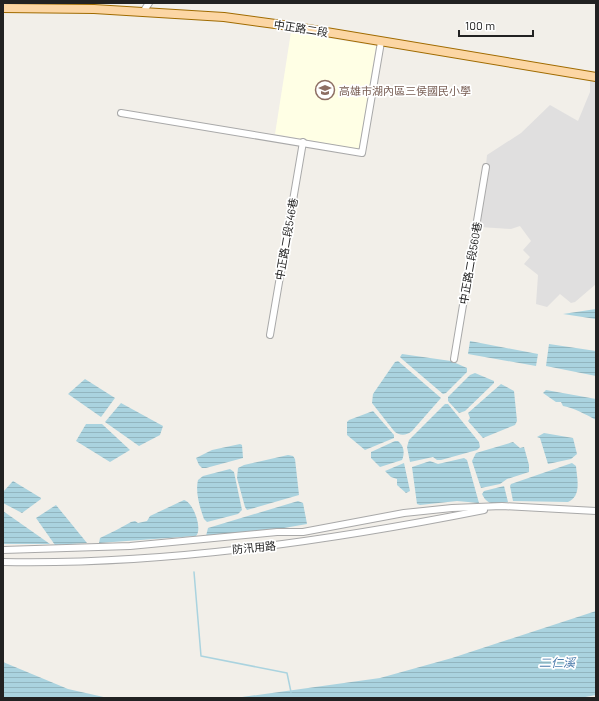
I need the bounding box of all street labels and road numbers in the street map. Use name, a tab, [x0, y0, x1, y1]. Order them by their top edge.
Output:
street label: 中正路二段	[273, 17, 329, 39]
street label: 中正路二段546巷	[272, 197, 300, 281]
street label: 中正路二段560巷	[456, 221, 484, 305]
street label: 防汛用路	[232, 539, 276, 555]

